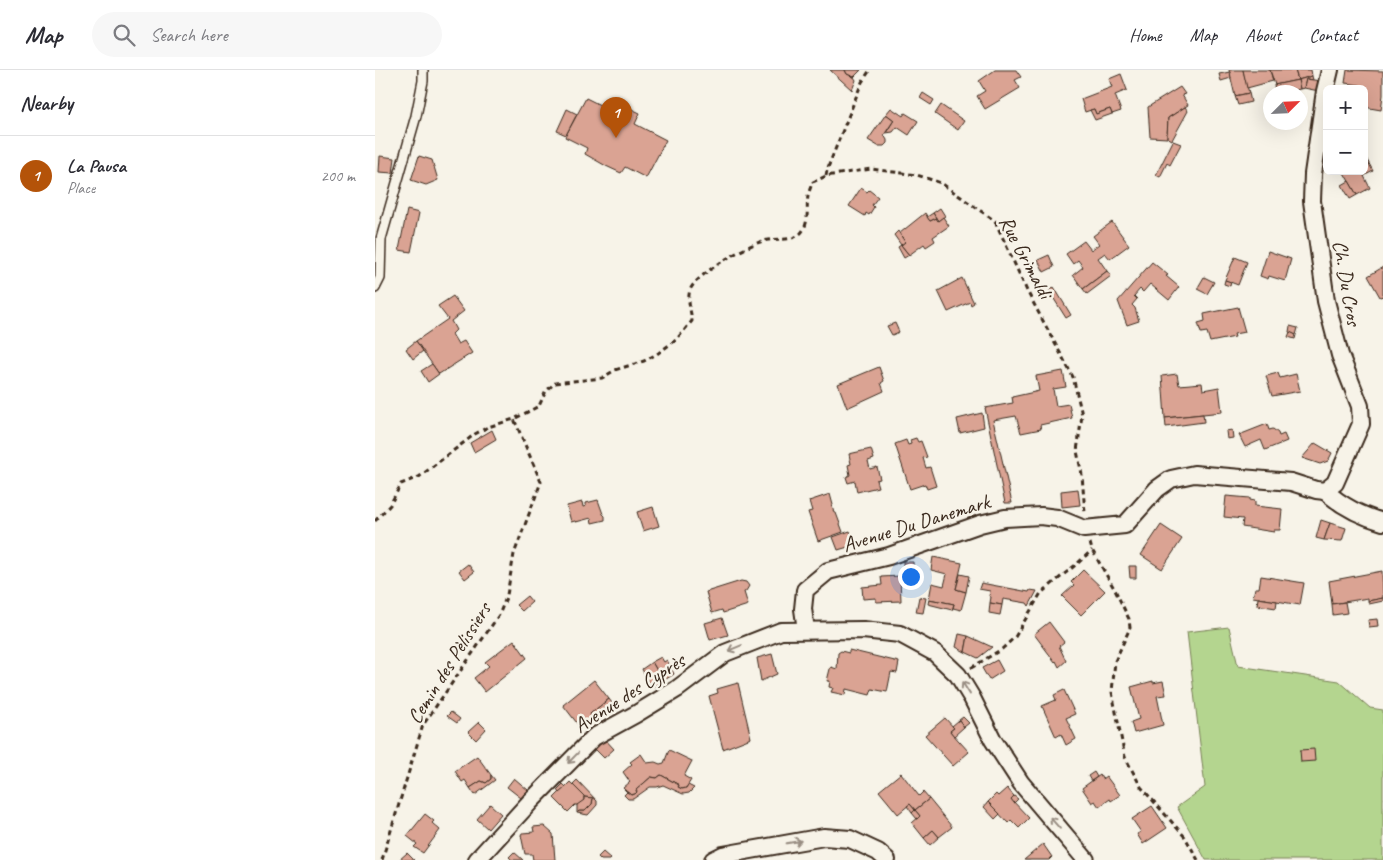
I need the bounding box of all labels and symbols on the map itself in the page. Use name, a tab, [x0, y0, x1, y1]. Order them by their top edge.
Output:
north arrow	[1263, 85, 1308, 130]
pin: 1	[600, 97, 632, 138]
street label: Rue Grimaldi	[993, 211, 1060, 306]
street label: Ch. Du Cros	[1327, 238, 1368, 329]
street label: Avenue Du Danemark	[839, 488, 995, 558]
your location	[898, 564, 924, 590]
street label: Cemin des Pèlissiers	[401, 596, 498, 728]
one-way arrow	[728, 644, 743, 654]
street label: Avenue des Cyprès	[569, 646, 691, 739]
one-way arrow	[961, 681, 971, 695]
one-way arrow	[567, 752, 579, 764]
one-way arrow	[1049, 816, 1060, 829]
one-way arrow	[786, 836, 802, 846]

